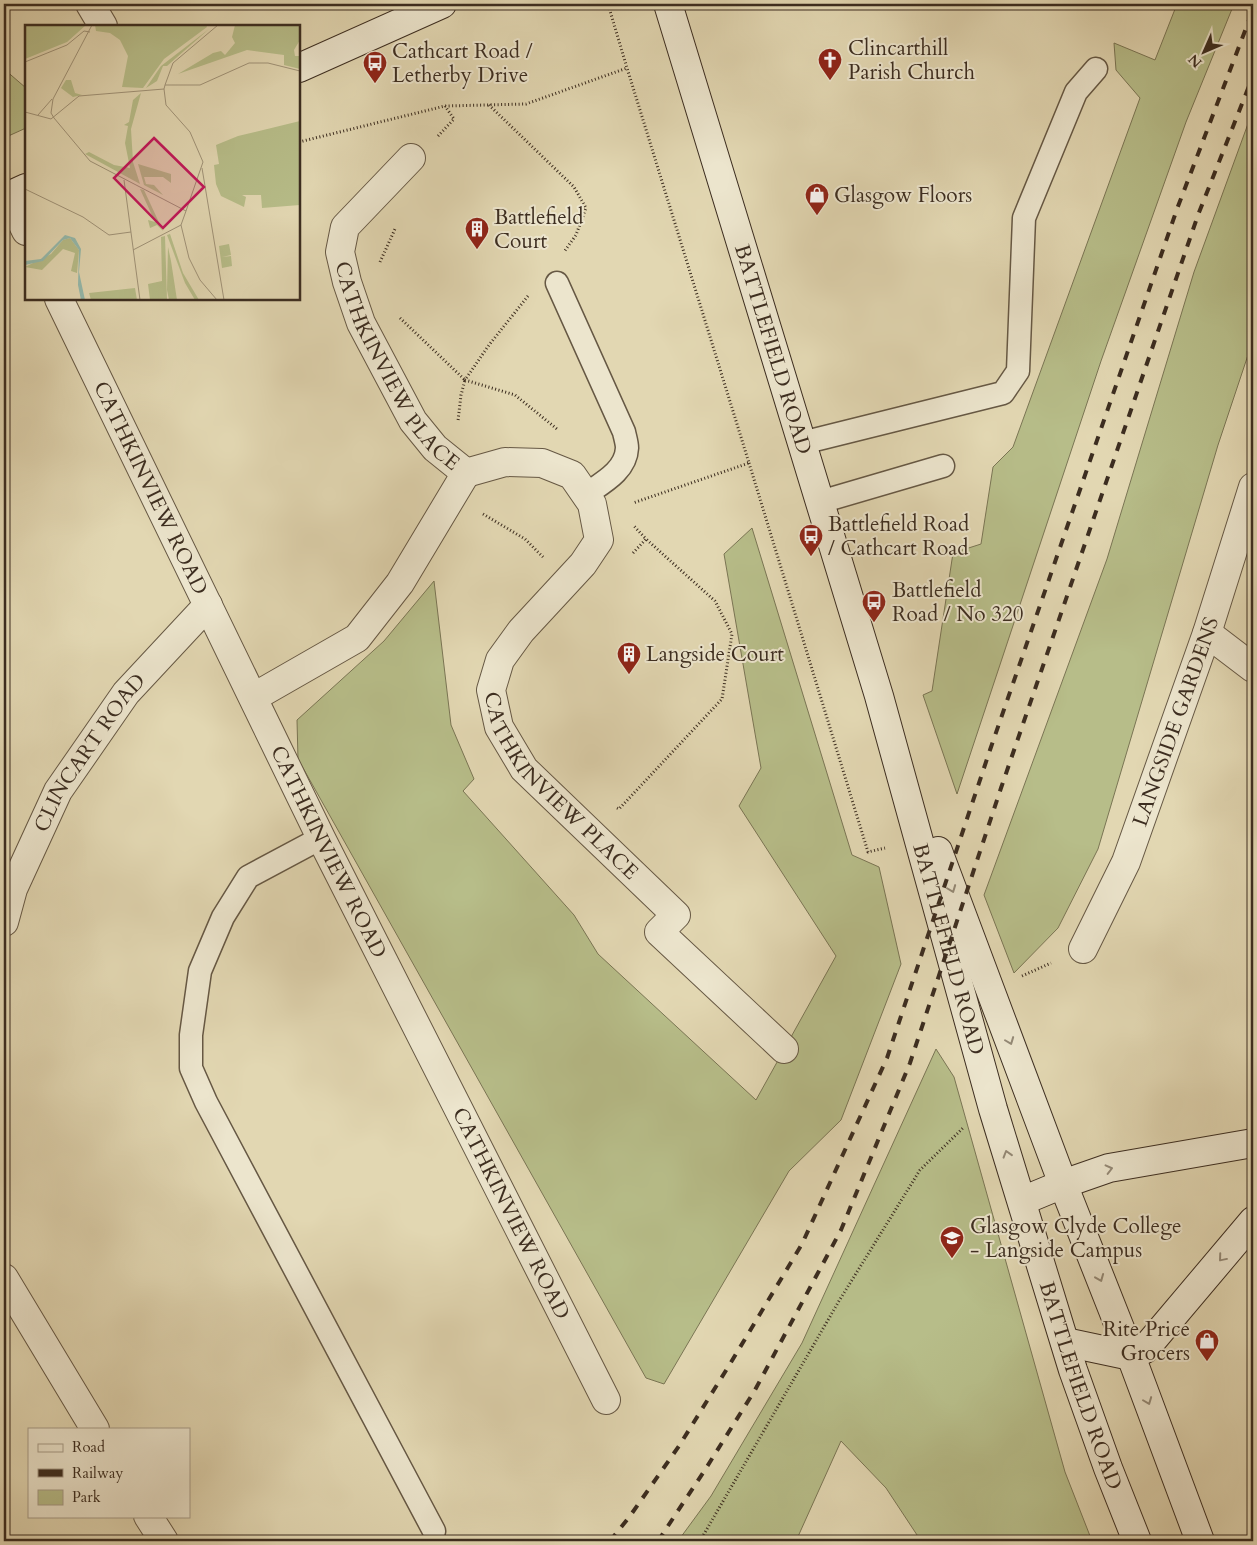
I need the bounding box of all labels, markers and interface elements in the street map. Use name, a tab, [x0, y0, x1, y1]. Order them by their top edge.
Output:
inset map	[25, 25, 300, 300]
north arrow	[1180, 28, 1230, 78]
place label: Clincarthill Parish Church	[848, 34, 976, 87]
place label: Cathcart Road / Letherby Drive	[392, 37, 533, 90]
church icon: Clincarthill Parish Church	[817, 47, 843, 81]
bus stop icon: Cathcart Road / Letherby Drive	[362, 50, 388, 84]
text: N	[1184, 50, 1206, 72]
place label: Glasgow Floors	[834, 181, 972, 210]
shop icon: Glasgow Floors	[804, 182, 830, 216]
place label: Battlefield Court	[494, 203, 583, 256]
building icon: Battlefield Court	[464, 216, 490, 250]
street label: BATTLEFIELD ROAD	[727, 241, 818, 458]
street label: CATHKINVIEW PLACE	[328, 258, 466, 477]
street label: CATHKINVIEW ROAD	[86, 377, 215, 600]
place label: Battlefield Road / Cathcart Road	[828, 510, 969, 563]
bus stop icon: Battlefield Road / Cathcart Road	[798, 523, 824, 557]
place label: Battlefield Road / No 320	[892, 576, 1023, 629]
bus stop icon: Battlefield Road / No 320	[861, 589, 887, 623]
street label: LANGSIDE GARDENS	[1126, 613, 1226, 830]
place label: Langside Court	[646, 640, 784, 669]
building icon: Langside Court	[616, 641, 642, 675]
street label: CLINCART ROAD	[27, 667, 152, 837]
street label: CATHKINVIEW PLACE	[477, 689, 645, 886]
street label: CATHKINVIEW ROAD	[263, 741, 393, 963]
street label: BATTLEFIELD ROAD	[905, 840, 991, 1058]
one-way arrow	[946, 884, 956, 893]
one-way arrow	[1004, 1036, 1014, 1045]
street label: CATHKINVIEW ROAD	[445, 1103, 577, 1324]
one-way arrow	[1003, 1151, 1013, 1159]
one-way arrow	[1105, 1164, 1114, 1175]
place label: Glasgow Clyde College - Langside Campus	[970, 1212, 1181, 1265]
school or university icon: Glasgow Clyde College - Langside Campus	[939, 1225, 965, 1259]
one-way arrow	[1218, 1253, 1227, 1262]
one-way arrow	[1094, 1273, 1104, 1282]
street label: BATTLEFIELD ROAD	[1032, 1278, 1129, 1494]
place label: Rite Price Grocers	[1103, 1315, 1190, 1368]
shop icon: Rite Price Grocers	[1194, 1328, 1220, 1362]
one-way arrow	[1142, 1396, 1152, 1405]
legend	[28, 1428, 190, 1518]
text: Road	[72, 1437, 105, 1457]
text: Railway	[72, 1463, 123, 1483]
text: Park	[72, 1487, 101, 1507]

